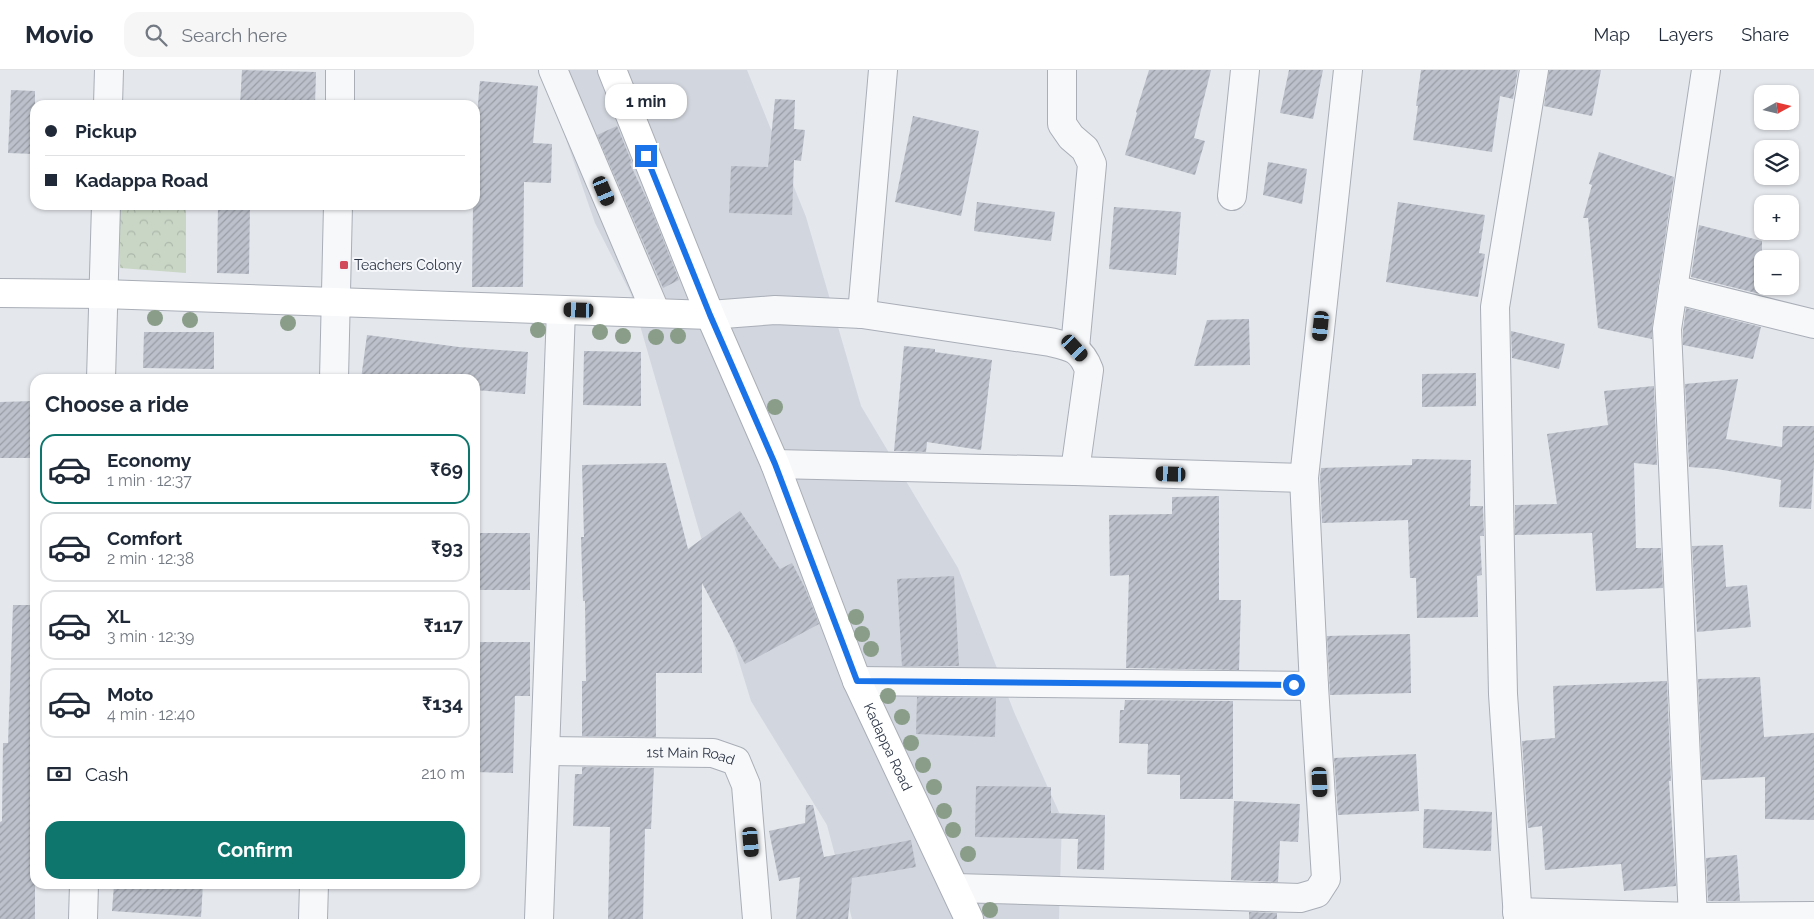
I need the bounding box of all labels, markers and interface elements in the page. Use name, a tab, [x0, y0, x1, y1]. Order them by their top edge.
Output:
search box	[124, 12, 474, 57]
text: Movio	[25, 20, 94, 49]
icon: search	[142, 21, 170, 49]
text: Search here	[182, 24, 287, 46]
text: Map	[1594, 24, 1630, 45]
text: Layers	[1658, 24, 1713, 45]
text: Share	[1741, 24, 1789, 45]
callout: 1 min	[605, 83, 687, 118]
north arrow	[1754, 85, 1799, 130]
map controls	[1754, 85, 1799, 295]
text: 1 min	[626, 92, 666, 111]
text: Pickup	[75, 120, 137, 142]
button: layers	[1754, 140, 1799, 185]
route end	[635, 145, 657, 167]
text: Kadappa Road	[75, 169, 208, 191]
car	[591, 174, 616, 208]
button: +	[1754, 195, 1799, 240]
button: −	[1754, 250, 1799, 295]
place label: Teachers Colony	[354, 257, 462, 273]
marker: Teachers Colony	[338, 259, 350, 271]
car	[563, 302, 594, 318]
car	[1311, 310, 1330, 342]
car	[1059, 332, 1090, 364]
text: Choose a ride	[45, 391, 189, 417]
icon: car	[47, 447, 92, 492]
text: Economy	[107, 449, 191, 471]
text: ₹69	[430, 458, 463, 480]
car	[1155, 466, 1186, 482]
text: 1 min · 12:37	[107, 471, 192, 490]
icon: car	[47, 525, 92, 570]
text: Comfort	[107, 527, 182, 549]
text: ₹93	[431, 536, 463, 558]
text: 2 min · 12:38	[107, 549, 194, 568]
icon: car	[47, 603, 92, 648]
text: XL	[107, 605, 130, 627]
text: ₹117	[423, 614, 463, 636]
text: 3 min · 12:39	[107, 627, 194, 646]
route start	[1283, 674, 1305, 696]
icon: car	[47, 681, 92, 726]
text: Moto	[107, 683, 153, 705]
text: ₹134	[422, 692, 463, 714]
street label: Kadappa Road	[860, 700, 915, 793]
text: 4 min · 12:40	[107, 705, 195, 724]
street label: 1st Main Road	[646, 744, 737, 768]
icon: cash	[45, 760, 73, 788]
text: Cash	[85, 763, 129, 785]
text: 210 m	[421, 764, 465, 783]
car	[1311, 767, 1328, 797]
button: Confirm	[45, 821, 465, 879]
car	[742, 826, 759, 858]

